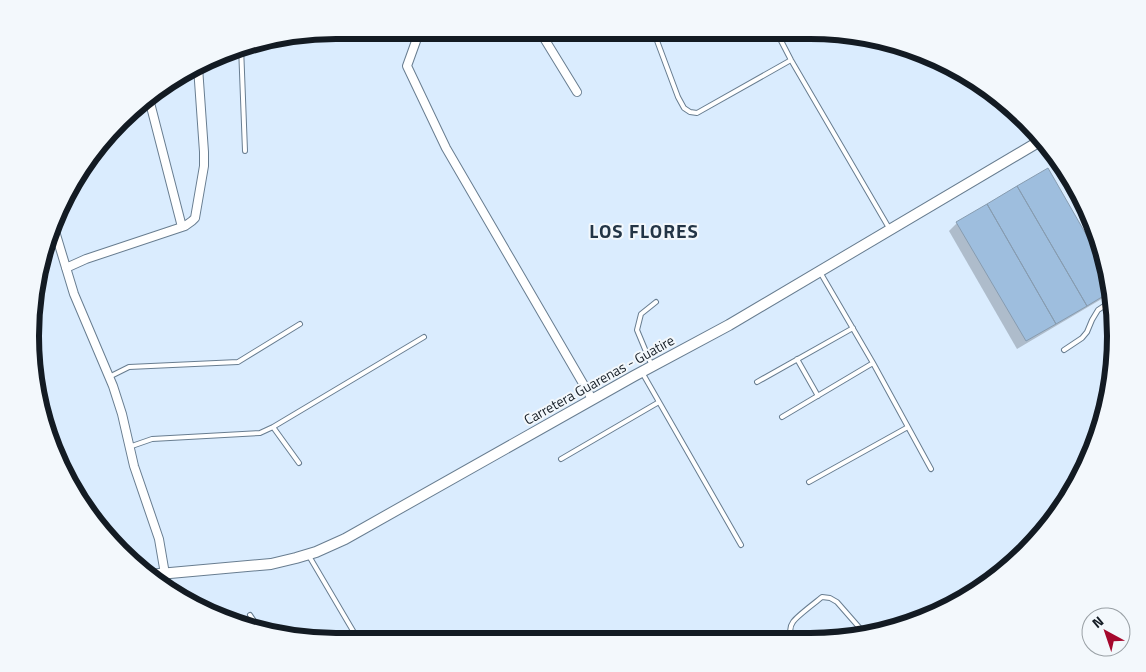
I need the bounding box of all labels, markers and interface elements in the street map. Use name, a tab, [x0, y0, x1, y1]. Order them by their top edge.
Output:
district label: LOS FLORES	[589, 216, 699, 245]
street label: Carretera Guarenas - Guatire	[520, 329, 678, 430]
north arrow	[1081, 607, 1131, 657]
text: N	[1087, 610, 1108, 633]

